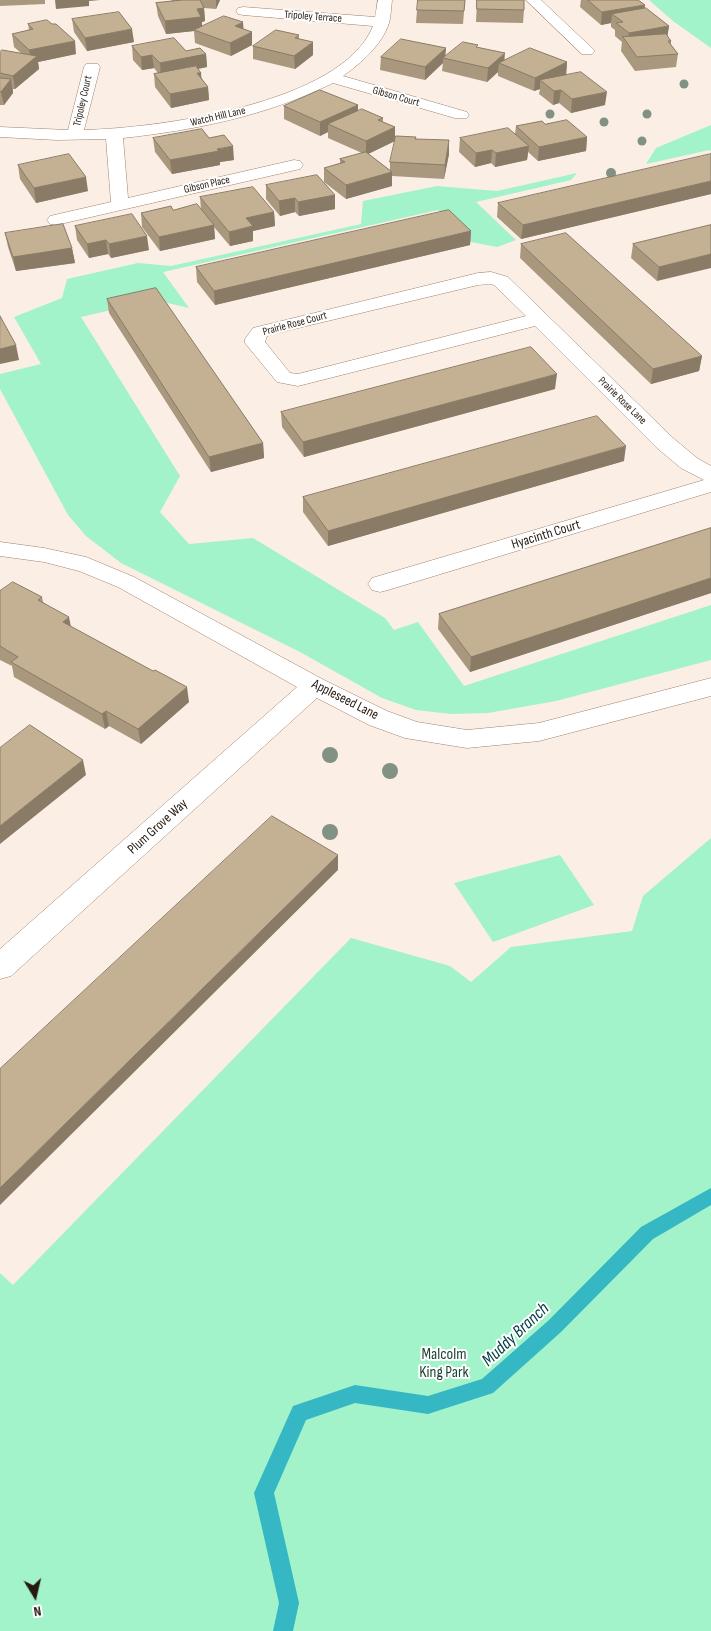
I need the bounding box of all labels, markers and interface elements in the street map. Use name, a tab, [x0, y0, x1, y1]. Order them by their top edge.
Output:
street label: Tripoley Terrace	[284, 8, 342, 26]
street label: Tripoley Court	[71, 74, 95, 128]
street label: Gibson Court	[371, 84, 421, 110]
street label: Watch Hill Lane	[189, 104, 247, 130]
street label: Gibson Place	[183, 173, 231, 197]
street label: Prairie Rose Court	[261, 309, 329, 339]
street label: Prairie Rose Lane	[595, 375, 649, 427]
street label: Hyacinth Court	[509, 517, 583, 553]
street label: Appleseed Lane	[309, 676, 381, 724]
street label: Plum Grove Way	[125, 796, 191, 858]
water label: Muddy Branch	[478, 1298, 554, 1372]
park label: Malcolm King Park	[419, 1345, 469, 1383]
north arrow	[10, 1571, 60, 1621]
text: N	[32, 1602, 42, 1620]

